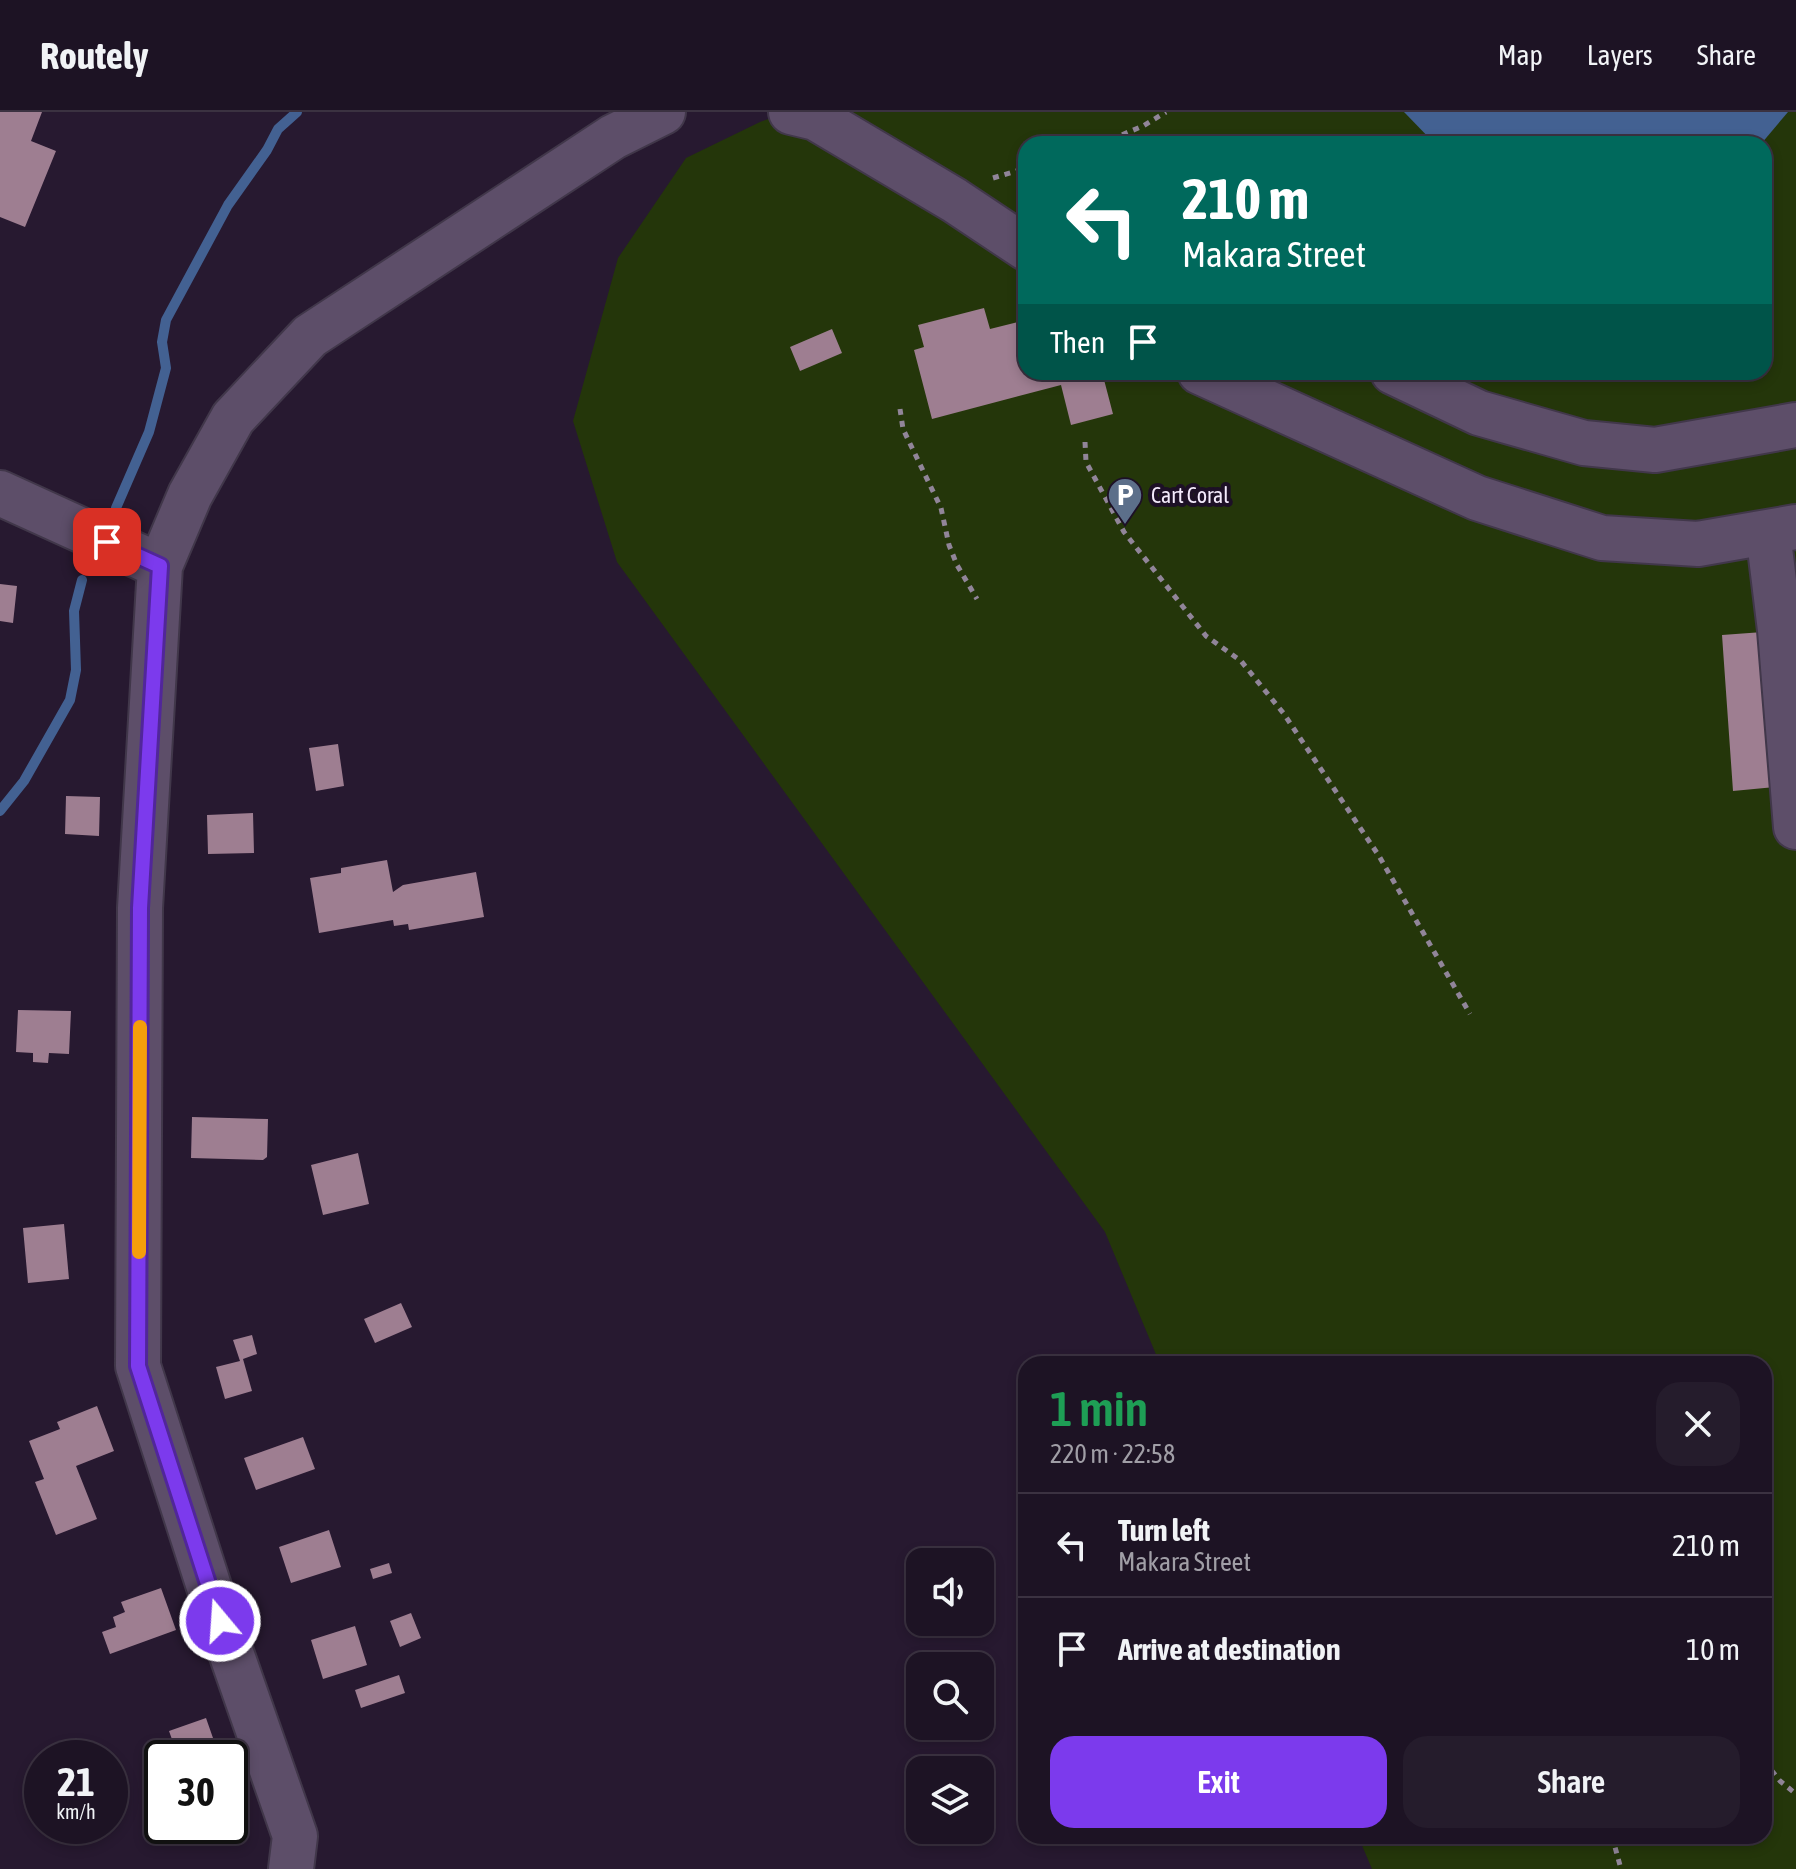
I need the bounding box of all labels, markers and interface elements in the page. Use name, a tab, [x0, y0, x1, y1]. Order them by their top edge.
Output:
text: Routely	[40, 34, 148, 77]
text: Map	[1498, 39, 1543, 71]
text: Layers	[1587, 39, 1653, 71]
text: Share	[1697, 39, 1756, 71]
text: 210 m	[1182, 167, 1309, 231]
icon: left	[1050, 168, 1154, 272]
text: Makara Street	[1182, 233, 1366, 275]
icon: arrive	[1121, 320, 1165, 364]
text: Then	[1050, 325, 1105, 359]
parking icon: Cart Coral	[1106, 476, 1144, 526]
place label: Cart Coral	[1151, 482, 1229, 508]
pin	[73, 508, 141, 576]
icon: arrive	[85, 520, 129, 564]
text: 1 min	[1050, 1381, 1148, 1436]
button: close	[1656, 1382, 1740, 1466]
text: 220 m · 22:58	[1050, 1439, 1175, 1469]
text: Turn left	[1118, 1513, 1210, 1547]
icon: left	[1050, 1523, 1094, 1567]
text: 210 m	[1672, 1528, 1740, 1562]
text: Makara Street	[1118, 1547, 1251, 1577]
map controls	[906, 1548, 994, 1844]
button: sound	[906, 1548, 994, 1636]
position arrow	[178, 1579, 262, 1663]
icon: arrive	[1050, 1627, 1094, 1671]
text: Arrive at destination	[1118, 1632, 1340, 1666]
text: 10 m	[1686, 1632, 1740, 1666]
button: search	[906, 1652, 994, 1740]
button: Exit	[1050, 1736, 1387, 1828]
button: Share	[1403, 1736, 1740, 1828]
speed limit sign: 30	[144, 1740, 248, 1844]
button: layers	[906, 1756, 994, 1844]
text: 21	[57, 1759, 95, 1804]
text: km/h	[56, 1800, 96, 1823]

